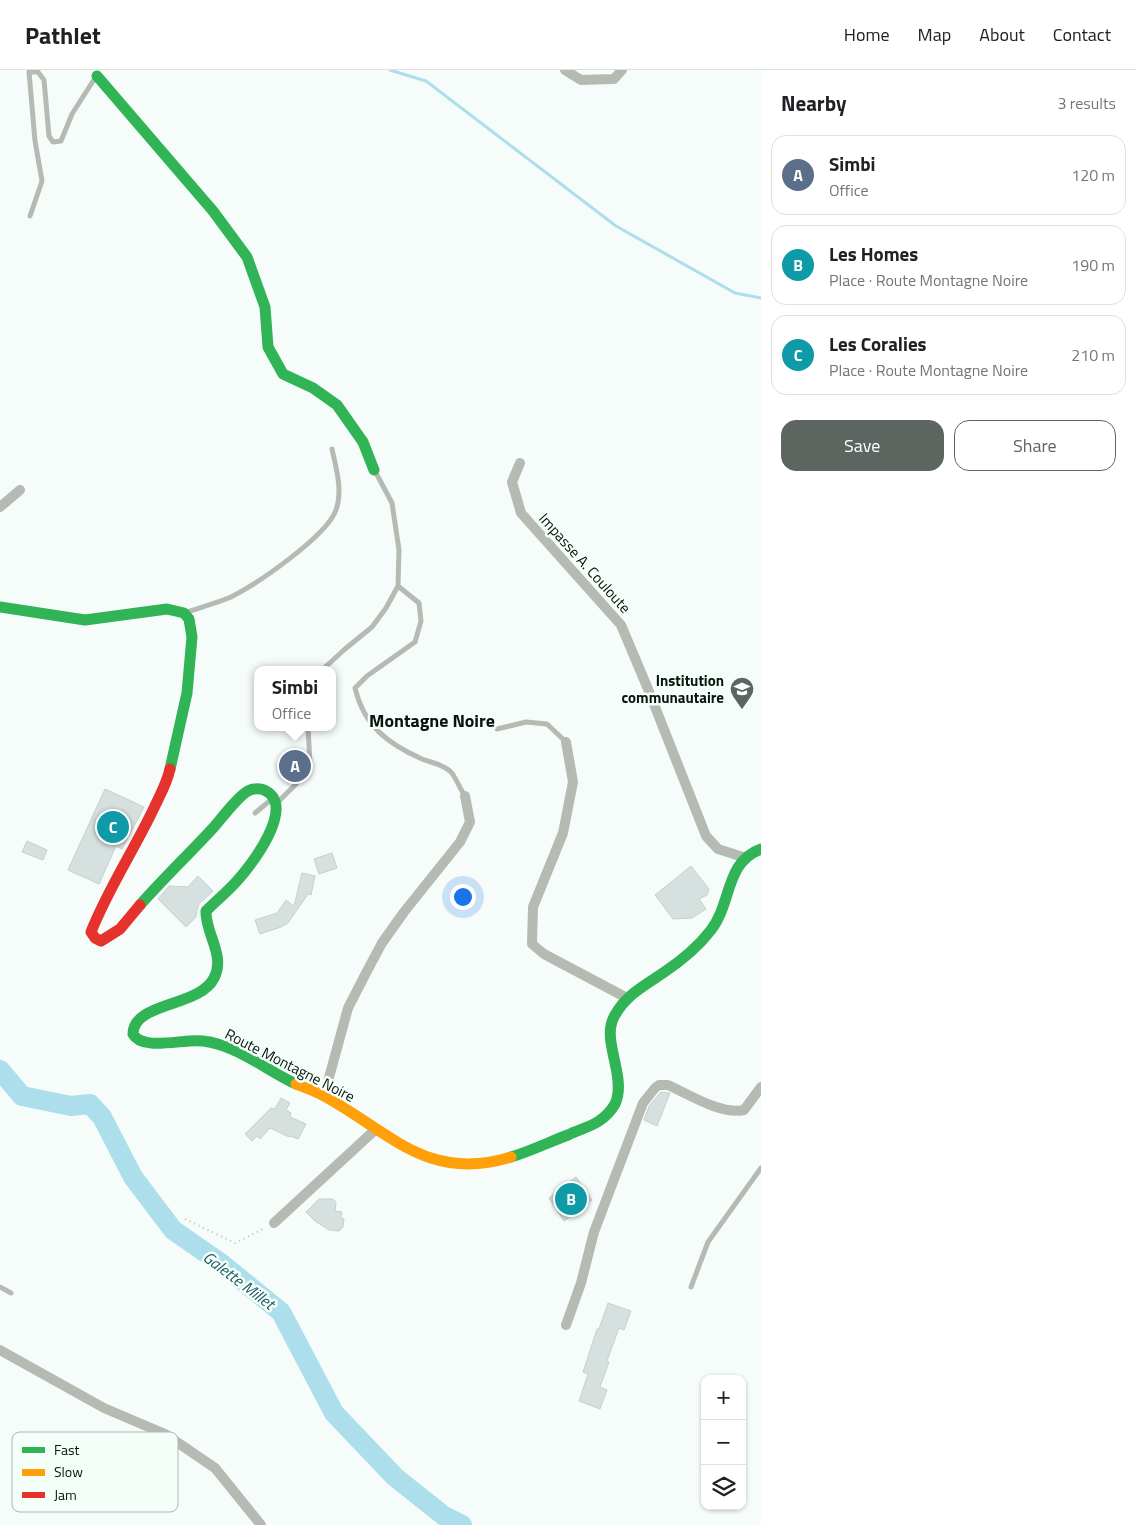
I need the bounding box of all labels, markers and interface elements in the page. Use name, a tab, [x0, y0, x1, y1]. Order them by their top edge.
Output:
text: Pathlet	[25, 17, 101, 53]
text: Home	[844, 21, 890, 48]
text: Map	[918, 21, 951, 48]
text: About	[979, 21, 1025, 48]
text: Contact	[1053, 21, 1111, 48]
text: Nearby	[781, 87, 846, 119]
text: 3 results	[1057, 91, 1116, 115]
text: Simbi	[829, 149, 875, 178]
text: A	[793, 163, 803, 187]
text: 120 m	[1071, 163, 1115, 187]
text: Office	[829, 178, 869, 202]
text: Les Homes	[829, 239, 918, 268]
text: B	[793, 253, 803, 277]
text: 190 m	[1071, 253, 1115, 277]
text: Place · Route Montagne Noire	[829, 268, 1028, 292]
text: Les Coralies	[829, 329, 927, 358]
text: C	[794, 343, 802, 367]
text: 210 m	[1071, 343, 1115, 367]
text: Place · Route Montagne Noire	[829, 358, 1028, 382]
button: Save	[781, 420, 944, 471]
button: Share	[954, 420, 1116, 471]
street label: Impasse A. Couloute	[534, 508, 636, 618]
popup	[254, 666, 336, 731]
place label: Institution communautaire	[621, 669, 724, 709]
text: Simbi	[272, 672, 318, 701]
school or university icon: Institution communautaire	[729, 676, 755, 710]
text: Office	[272, 701, 311, 725]
district label: Montagne Noire	[369, 707, 495, 734]
pin: A	[279, 747, 311, 785]
pin: C	[97, 808, 129, 846]
your location	[450, 884, 476, 910]
street label: Route Montagne Noire	[221, 1022, 359, 1108]
pin: B	[555, 1180, 587, 1218]
water label: Galette Millet	[198, 1245, 281, 1316]
map controls	[701, 1375, 746, 1510]
button: +	[701, 1375, 746, 1420]
button: −	[701, 1420, 746, 1465]
legend	[12, 1432, 178, 1512]
text: Fast	[54, 1439, 79, 1460]
text: Slow	[54, 1461, 83, 1482]
button: layers	[701, 1465, 746, 1510]
text: Jam	[54, 1484, 77, 1505]

